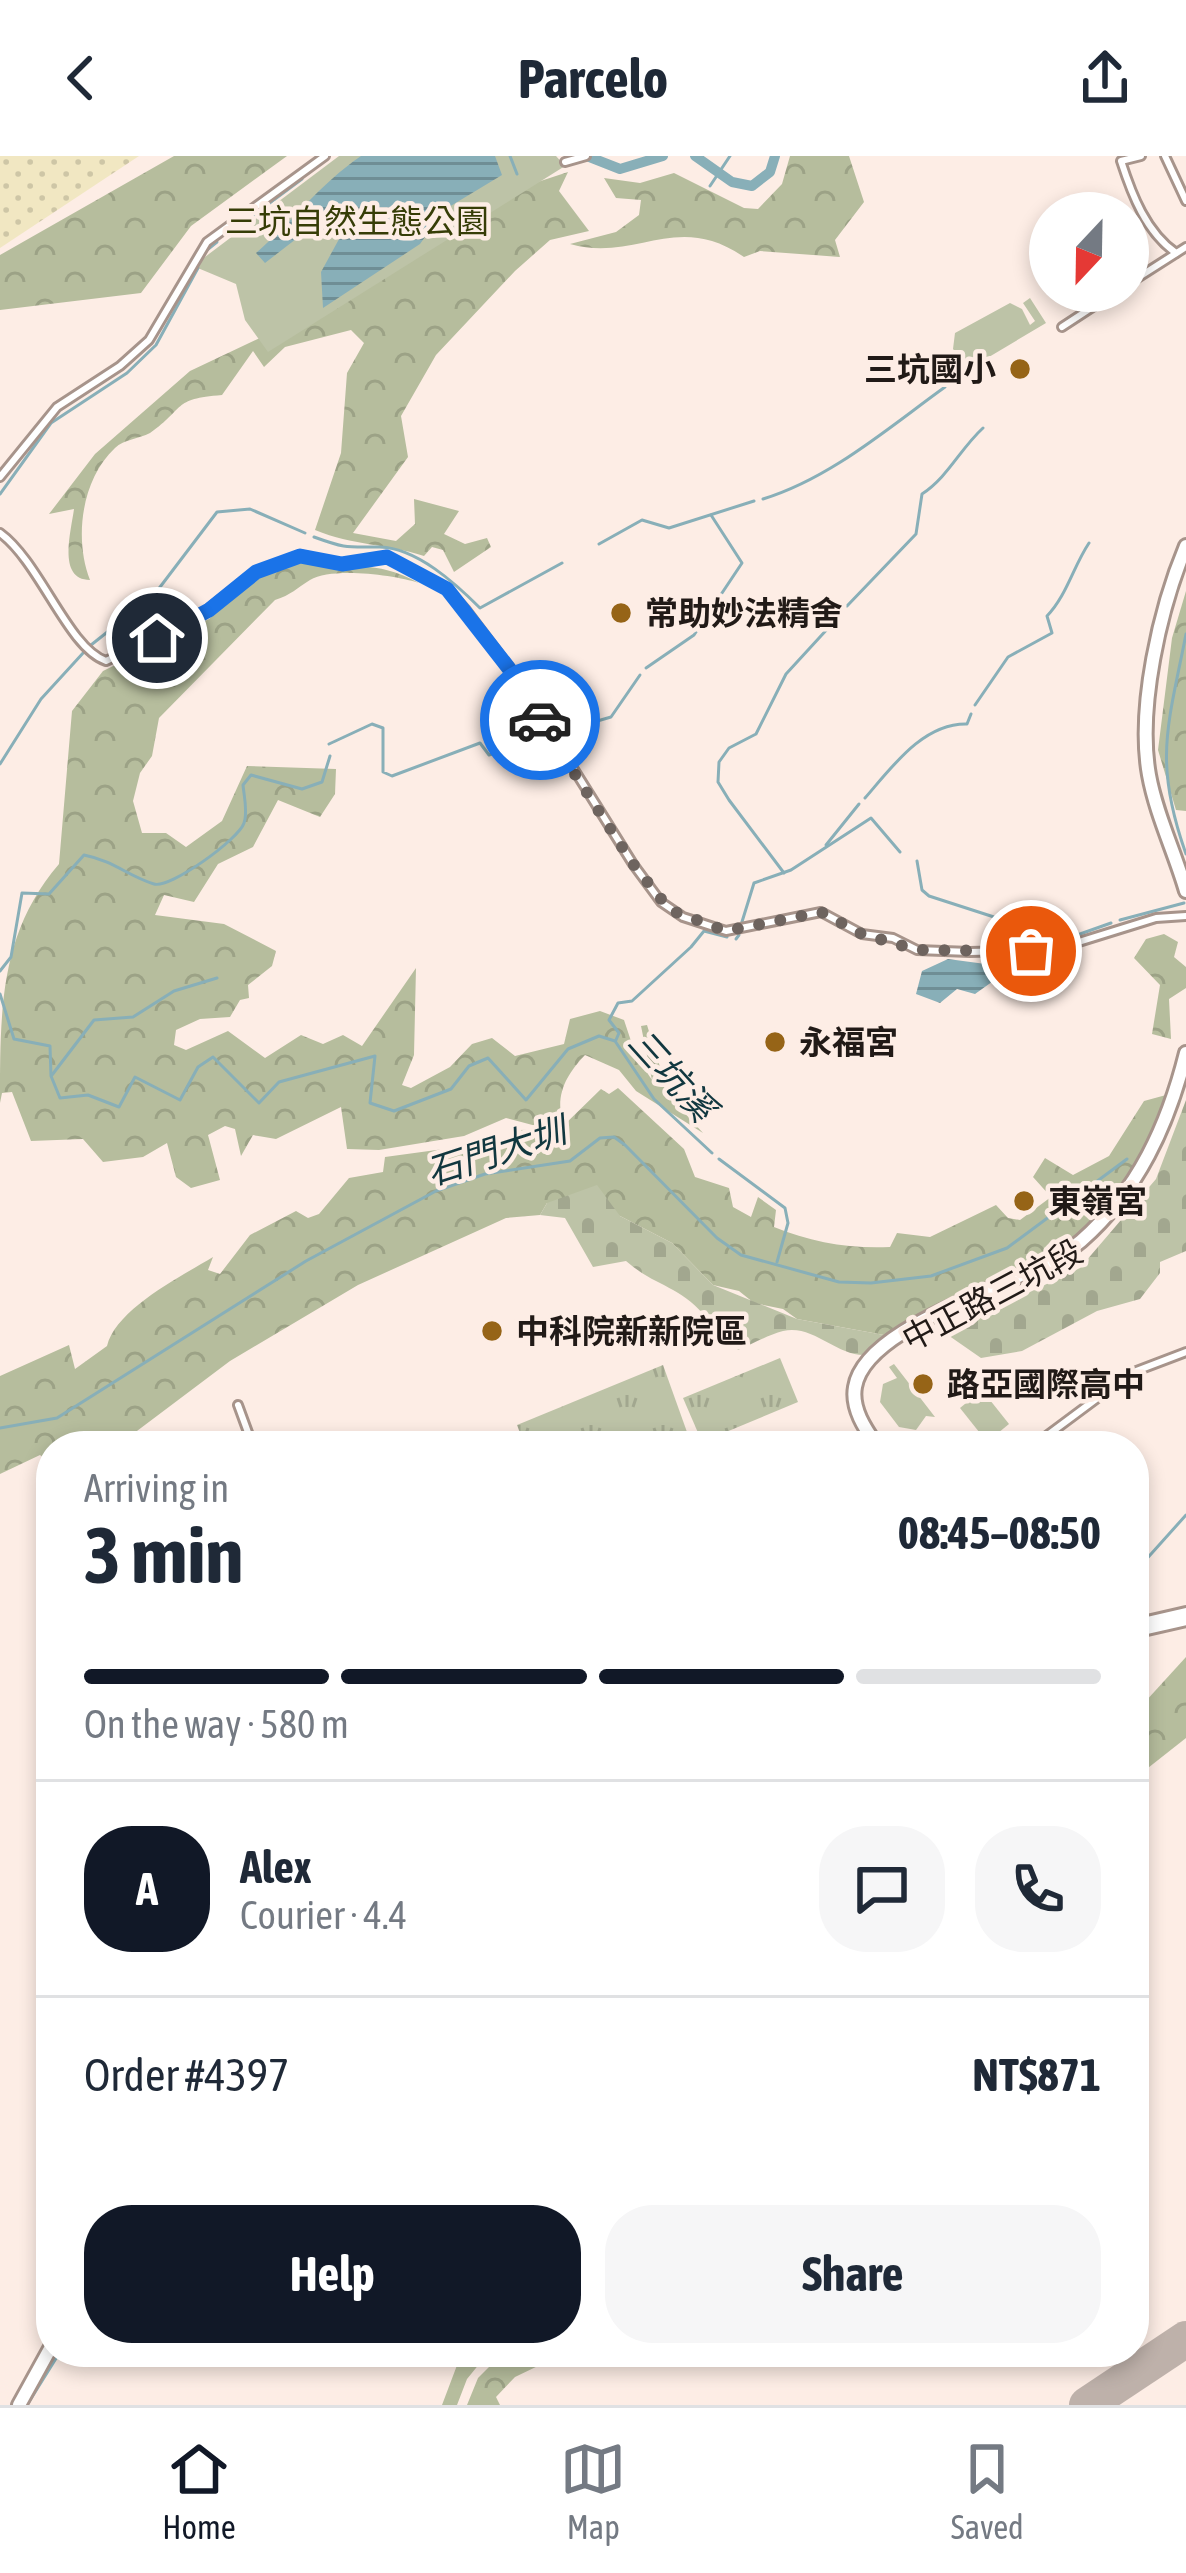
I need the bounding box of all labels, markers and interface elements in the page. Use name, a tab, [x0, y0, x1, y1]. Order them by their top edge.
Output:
icon: back	[48, 45, 114, 111]
icon: share	[1072, 45, 1138, 111]
text: Parcelo	[518, 48, 668, 109]
north arrow	[1029, 192, 1149, 312]
map controls	[1029, 192, 1149, 312]
park label: 三坑自然生態公園	[225, 202, 489, 240]
place label: 三坑國小	[864, 350, 996, 388]
marker: 三坑國小	[1007, 356, 1033, 382]
pin	[106, 587, 208, 689]
place label: 常助妙法精舍	[645, 594, 843, 632]
marker: 常助妙法精舍	[608, 600, 634, 626]
icon: home	[124, 605, 190, 671]
courier	[480, 660, 600, 780]
icon: car	[507, 687, 573, 753]
pin	[980, 900, 1082, 1002]
icon: bag	[998, 918, 1064, 984]
water label: 三坑溪	[620, 1021, 727, 1133]
place label: 永福宮	[799, 1023, 898, 1061]
marker: 永福宮	[762, 1029, 788, 1055]
water label: 石門大圳	[421, 1107, 576, 1193]
place label: 東嶺宮	[1048, 1182, 1147, 1220]
marker: 東嶺宮	[1011, 1188, 1037, 1214]
street label: 中正路三坑段	[896, 1232, 1088, 1358]
place label: 中科院新新院區	[516, 1312, 747, 1350]
marker: 中科院新新院區	[479, 1318, 505, 1344]
place label: 路亞國際高中	[947, 1365, 1145, 1403]
marker: 路亞國際高中	[910, 1371, 936, 1397]
text: Arriving in	[84, 1466, 229, 1510]
text: 08:45–08:50	[898, 1507, 1101, 1559]
text: 3 min	[84, 1510, 243, 1600]
text: On the way · 580 m	[84, 1702, 349, 1746]
button: chat	[819, 1826, 945, 1952]
button: phone	[975, 1826, 1101, 1952]
text: Alex	[240, 1841, 312, 1893]
text: A	[136, 1863, 158, 1915]
text: Courier · 4.4	[240, 1893, 407, 1937]
text: Order #4397	[84, 2049, 289, 2101]
text: NT$871	[972, 2049, 1101, 2101]
button: Help	[84, 2205, 581, 2343]
button: Share	[605, 2205, 1101, 2343]
tab: Home	[162, 2436, 236, 2546]
tab: Map	[560, 2436, 626, 2546]
tab: Saved	[951, 2436, 1024, 2546]

